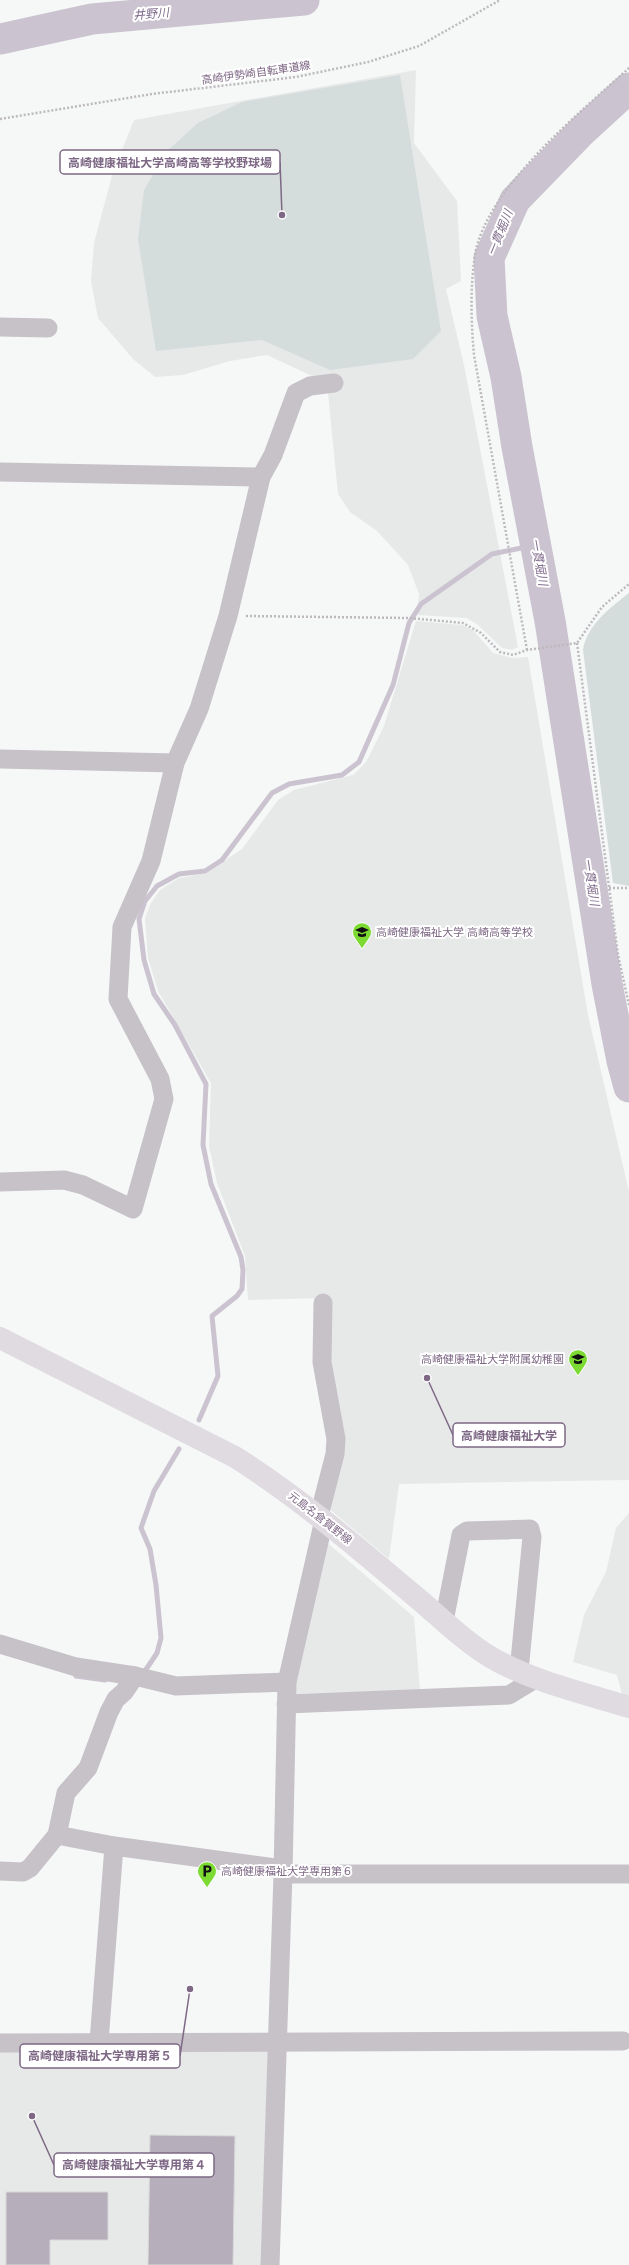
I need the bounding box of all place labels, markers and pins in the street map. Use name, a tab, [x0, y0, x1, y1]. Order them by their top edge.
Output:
callout: 高崎健康福祉大学高崎高等学校野球場	[60, 150, 280, 174]
school or university icon: 高崎健康福祉大学 高崎高等学校	[351, 921, 373, 949]
place label: 高崎健康福祉大学 高崎高等学校	[376, 926, 533, 939]
school or university icon: 高崎健康福祉大学附属幼稚園	[567, 1348, 589, 1376]
place label: 高崎健康福祉大学附属幼稚園	[421, 1353, 564, 1366]
callout: 高崎健康福祉大学	[453, 1423, 565, 1447]
parking icon: 高崎健康福祉大学専用第６	[196, 1860, 218, 1888]
place label: 高崎健康福祉大学専用第６	[221, 1865, 353, 1878]
callout: 高崎健康福祉大学専用第５	[20, 2044, 180, 2068]
callout: 高崎健康福祉大学専用第４	[54, 2153, 214, 2177]

